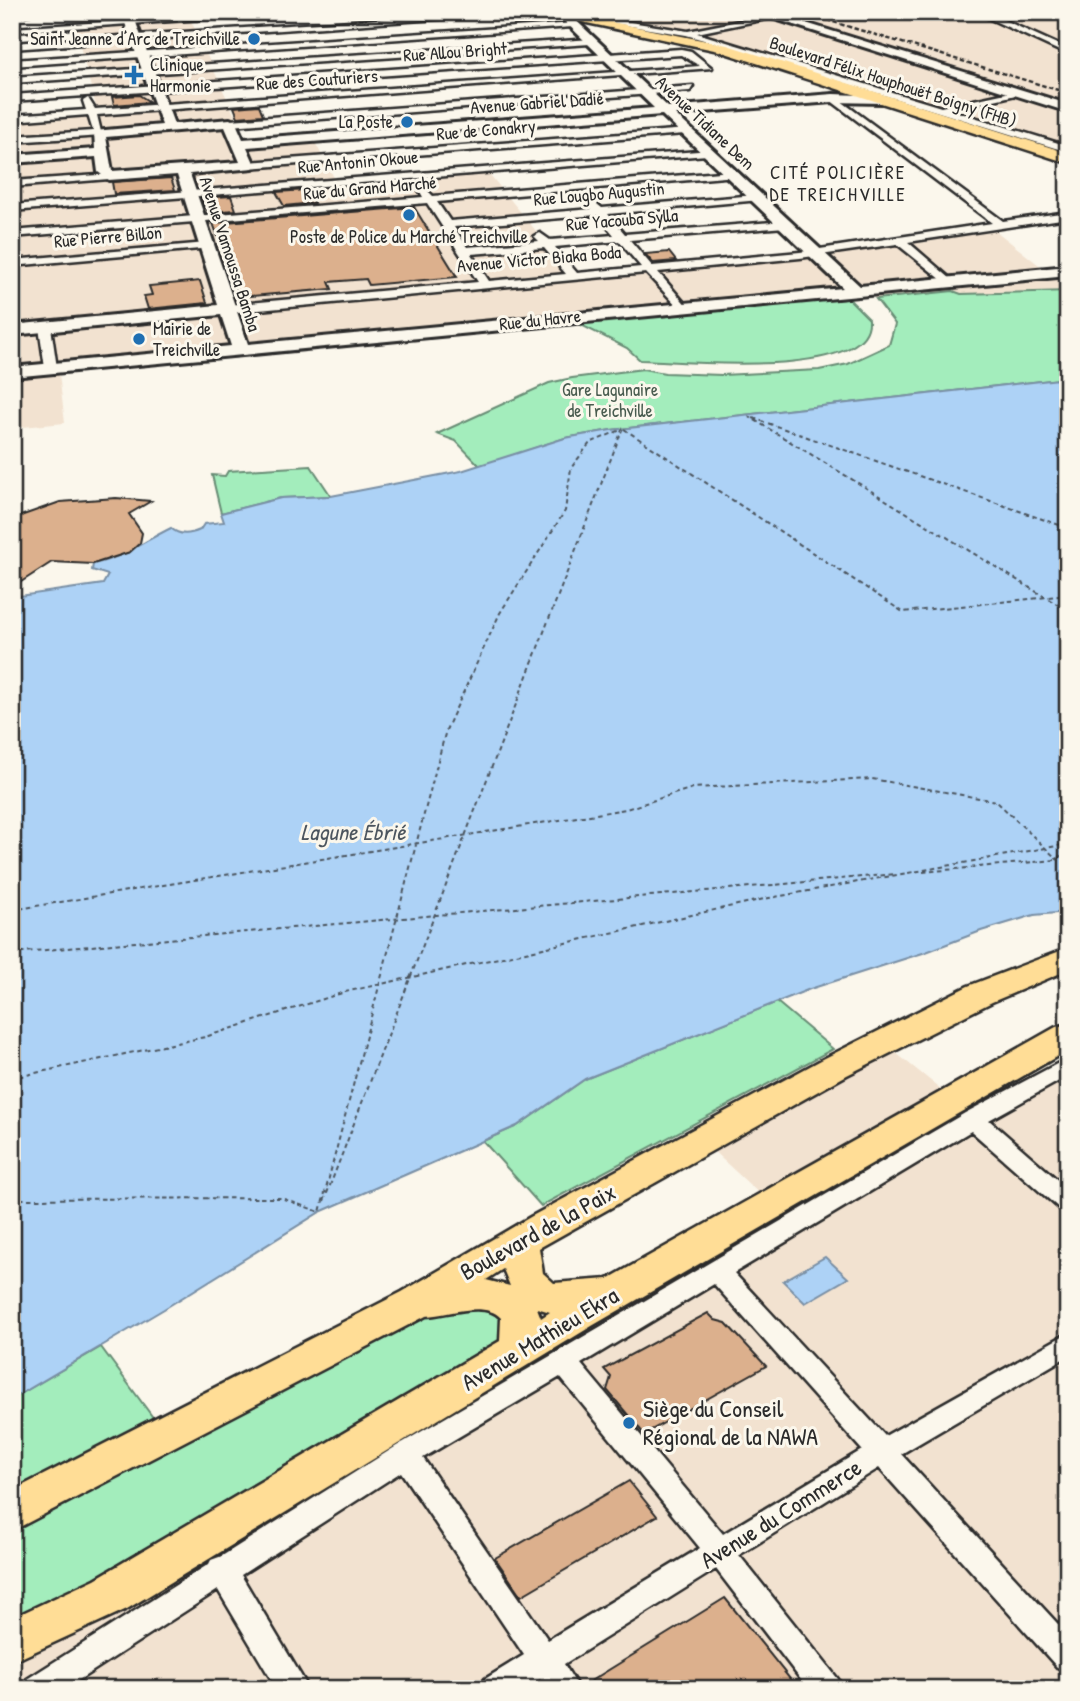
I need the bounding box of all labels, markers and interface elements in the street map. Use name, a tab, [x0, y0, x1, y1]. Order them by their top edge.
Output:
place label: Saint Jeanne d’Arc de Treichville	[30, 26, 240, 51]
street label: Boulevard Félix Houphouët Boigny (FHB)	[767, 30, 1020, 133]
marker: Saint Jeanne d’Arc de Treichville	[246, 31, 262, 47]
street label: Rue Allou Bright	[402, 35, 508, 68]
place label: Clinique Harmonie	[150, 52, 211, 98]
street label: Rue des Couturiers	[255, 63, 379, 96]
marker: Clinique Harmonie	[124, 65, 144, 85]
street label: Avenue Tidiane Dem	[650, 70, 761, 175]
street label: Avenue Gabriel Dadié	[469, 85, 605, 120]
place label: La Poste	[339, 109, 393, 134]
street label: Rue de Conakry	[435, 113, 537, 146]
marker: La Poste	[399, 114, 415, 130]
street label: Rue Antonin Okoue	[297, 144, 419, 179]
district label: CITÉ POLICIÈRE DE TREICHVILLE	[769, 159, 907, 207]
street label: Rue du Grand Marché	[302, 169, 437, 206]
street label: Avenue Vamoussa Bamba	[194, 173, 267, 335]
street label: Rue Lougbo Augustin	[533, 175, 665, 212]
street label: Rue Yacouba Sylla	[565, 202, 679, 237]
marker: Poste de Police du Marché Treichville	[401, 207, 417, 223]
street label: Rue Pierre Billon	[53, 219, 163, 254]
place label: Poste de Police du Marché Treichville	[290, 224, 528, 249]
street label: Avenue Victor Biaka Boda	[456, 239, 622, 278]
street label: Rue du Havre	[498, 303, 582, 336]
place label: Mairie de Treichville	[153, 316, 220, 362]
marker: Mairie de Treichville	[131, 331, 147, 347]
park label: Gare Lagunaire de Treichville	[562, 377, 658, 423]
water label: Lagune Ébrié	[301, 816, 406, 848]
street label: Boulevard de la Paix	[454, 1175, 621, 1287]
street label: Avenue Mathieu Ekra	[455, 1279, 624, 1398]
place label: Siège du Conseil Régional de la NAWA	[643, 1392, 818, 1452]
marker: Siège du Conseil Régional de la NAWA	[621, 1415, 637, 1431]
street label: Avenue du Commerce	[694, 1451, 867, 1575]

